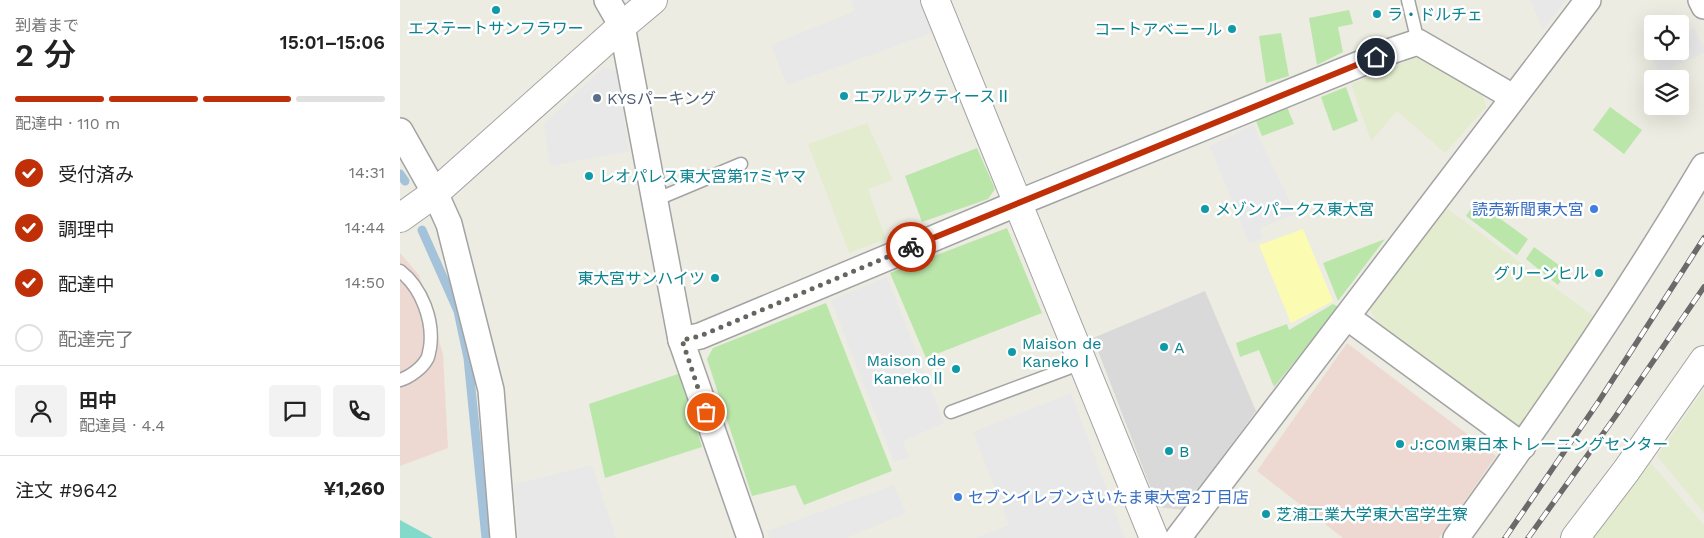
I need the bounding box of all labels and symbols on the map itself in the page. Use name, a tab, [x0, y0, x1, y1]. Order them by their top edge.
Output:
marker: エステートサンフラワー	[490, 4, 502, 16]
place label: ラ・ドルチェ	[1387, 5, 1483, 24]
marker: ラ・ドルチェ	[1371, 8, 1383, 20]
place label: エステートサンフラワー	[408, 19, 584, 38]
place label: コートアベニール	[1094, 20, 1222, 39]
marker: コートアベニール	[1226, 23, 1238, 35]
pin	[1355, 36, 1397, 78]
place label: エアルアクティースⅡ	[854, 87, 1011, 106]
place label: KYSパーキング	[607, 89, 716, 108]
marker: エアルアクティースⅡ	[838, 90, 850, 102]
marker: KYSパーキング	[591, 92, 603, 104]
place label: レオパレス東大宮第17ミヤマ	[599, 167, 806, 186]
marker: レオパレス東大宮第17ミヤマ	[583, 170, 595, 182]
place label: メゾンパークス東大宮	[1215, 200, 1375, 219]
place label: 読売新聞東大宮	[1472, 200, 1584, 219]
marker: メゾンパークス東大宮	[1199, 203, 1211, 215]
marker: 読売新聞東大宮	[1588, 203, 1600, 215]
courier	[886, 222, 936, 272]
place label: グリーンヒル	[1494, 264, 1589, 283]
marker: グリーンヒル	[1593, 267, 1605, 279]
place label: 東大宮サンハイツ	[577, 269, 705, 288]
marker: 東大宮サンハイツ	[709, 272, 721, 284]
place label: Maison de KanekoⅠ	[1022, 334, 1102, 371]
place label: A	[1174, 338, 1185, 357]
marker: A	[1158, 341, 1170, 353]
marker: Maison de KanekoⅠ	[1006, 346, 1018, 358]
place label: Maison de KanekoⅡ	[866, 351, 946, 388]
marker: Maison de KanekoⅡ	[950, 363, 962, 375]
pin	[685, 391, 727, 433]
place label: J:COM東日本トレーニングセンター	[1410, 435, 1668, 454]
marker: J:COM東日本トレーニングセンター	[1394, 438, 1406, 450]
place label: B	[1179, 442, 1189, 461]
marker: B	[1163, 445, 1175, 457]
place label: セブンイレブンさいたま東大宮2丁目店	[968, 488, 1249, 507]
marker: セブンイレブンさいたま東大宮2丁目店	[952, 491, 964, 503]
place label: 芝浦工業大学東大宮学生寮	[1276, 505, 1468, 524]
marker: 芝浦工業大学東大宮学生寮	[1260, 508, 1272, 520]

